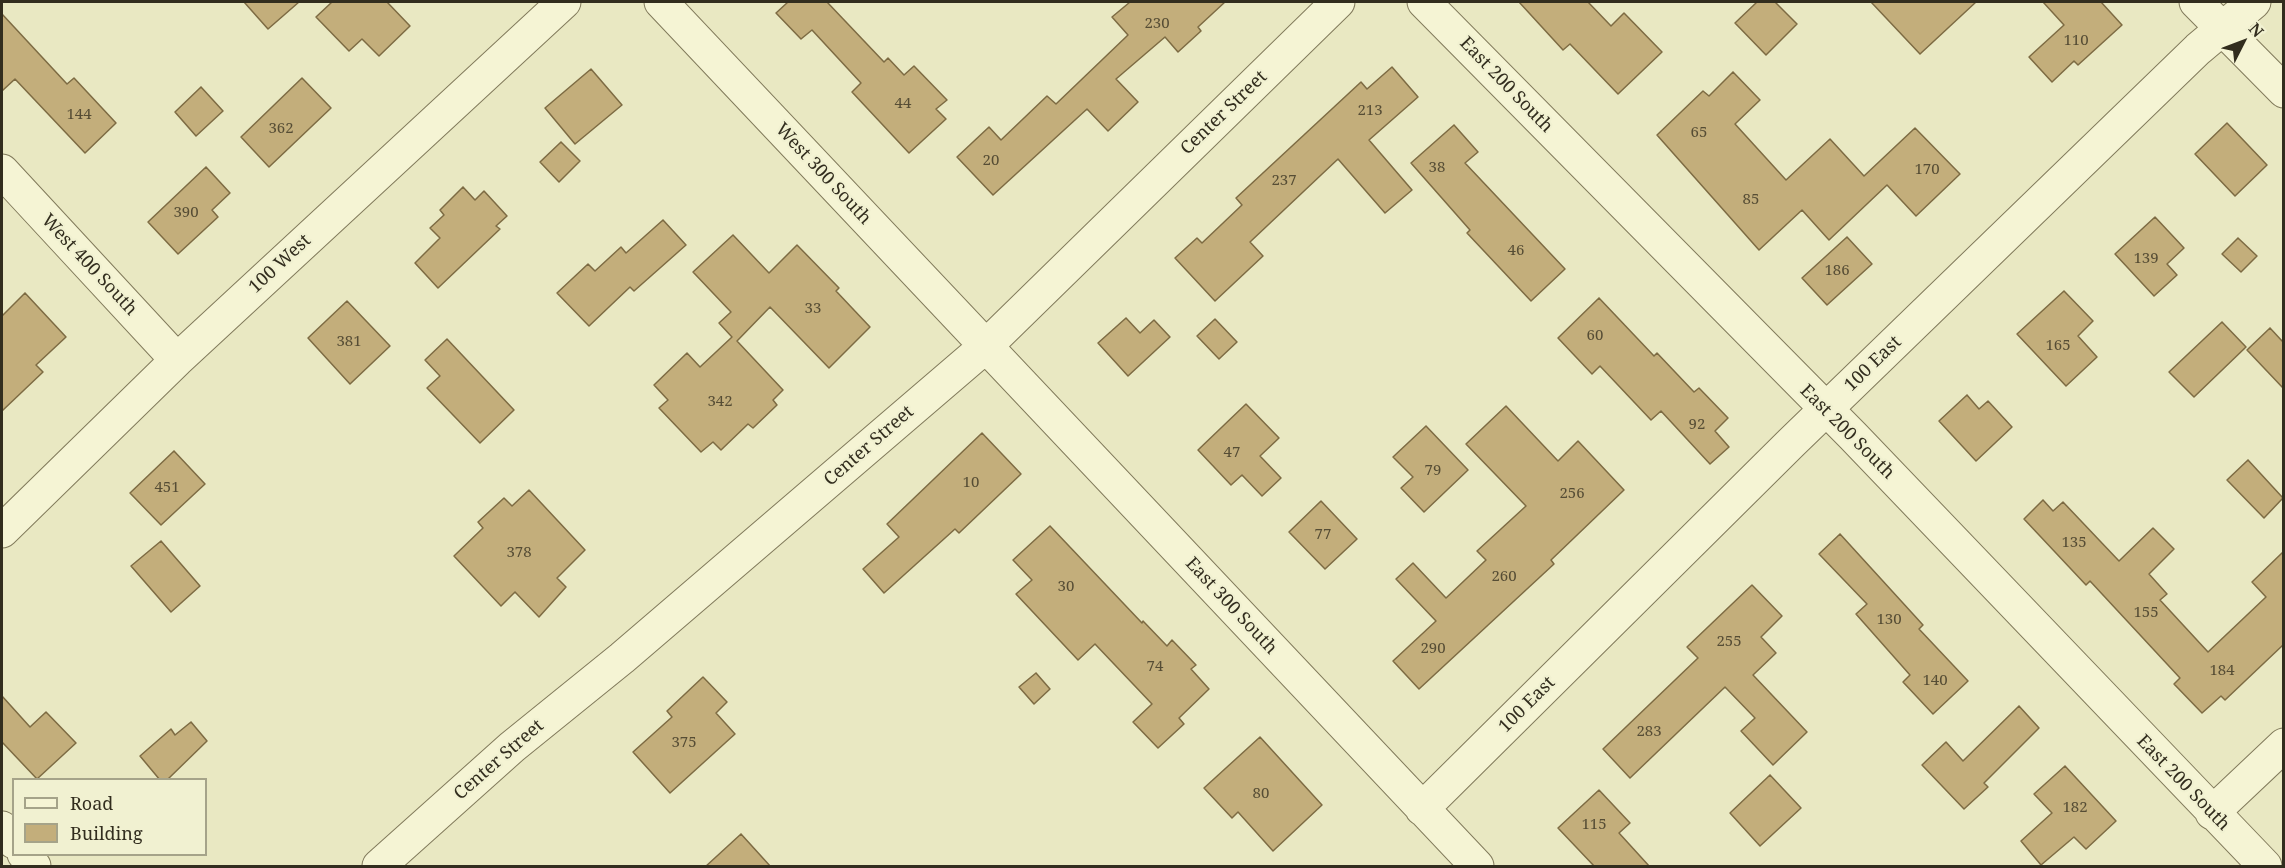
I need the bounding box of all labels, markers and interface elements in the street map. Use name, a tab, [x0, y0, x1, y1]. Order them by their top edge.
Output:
north arrow	[2213, 12, 2273, 72]
house number: 230	[1144, 15, 1170, 33]
text: N	[2244, 18, 2269, 42]
house number: 110	[2063, 32, 2089, 50]
street label: East 200 South	[1455, 33, 1557, 137]
street label: Center Street	[1176, 66, 1272, 160]
house number: 44	[895, 95, 911, 113]
house number: 213	[1357, 102, 1383, 120]
house number: 144	[66, 106, 92, 124]
street label: West 300 South	[771, 119, 875, 229]
house number: 362	[268, 120, 294, 138]
house number: 65	[1691, 124, 1707, 142]
house number: 20	[983, 152, 999, 170]
house number: 38	[1429, 159, 1445, 177]
house number: 170	[1914, 161, 1940, 179]
house number: 237	[1271, 172, 1297, 190]
house number: 85	[1743, 191, 1759, 209]
house number: 390	[173, 204, 199, 222]
street label: West 400 South	[37, 210, 141, 320]
street label: 100 West	[245, 230, 315, 298]
house number: 46	[1508, 242, 1524, 260]
house number: 139	[2133, 250, 2159, 268]
house number: 186	[1824, 262, 1850, 280]
house number: 33	[805, 300, 821, 318]
house number: 60	[1587, 327, 1603, 345]
street label: 100 East	[1840, 332, 1906, 396]
house number: 381	[336, 333, 362, 351]
house number: 165	[2045, 337, 2071, 355]
street label: East 200 South	[1795, 380, 1899, 484]
house number: 342	[707, 393, 733, 411]
street label: Center Street	[820, 401, 918, 491]
house number: 92	[1689, 416, 1705, 434]
house number: 47	[1224, 444, 1240, 462]
house number: 79	[1425, 462, 1441, 480]
house number: 10	[963, 474, 979, 492]
house number: 451	[154, 479, 180, 497]
house number: 256	[1559, 485, 1585, 503]
house number: 77	[1315, 526, 1331, 544]
house number: 135	[2061, 534, 2087, 552]
house number: 378	[506, 544, 532, 562]
street label: East 300 South	[1181, 553, 1281, 659]
house number: 260	[1491, 568, 1517, 586]
house number: 30	[1058, 578, 1074, 596]
house number: 155	[2133, 604, 2159, 622]
house number: 130	[1876, 611, 1902, 629]
house number: 255	[1716, 633, 1742, 651]
house number: 290	[1420, 640, 1446, 658]
house number: 74	[1147, 658, 1163, 676]
house number: 184	[2209, 662, 2235, 680]
street label: 100 East	[1494, 672, 1560, 738]
house number: 140	[1922, 672, 1948, 690]
street label: Center Street	[450, 715, 548, 805]
house number: 283	[1636, 723, 1662, 741]
street label: East 200 South	[2132, 731, 2234, 835]
house number: 375	[671, 734, 697, 752]
legend	[12, 778, 207, 856]
house number: 80	[1253, 785, 1269, 803]
text: Road	[70, 791, 113, 815]
house number: 182	[2062, 799, 2088, 817]
house number: 115	[1581, 816, 1607, 834]
text: Building	[70, 821, 143, 845]

